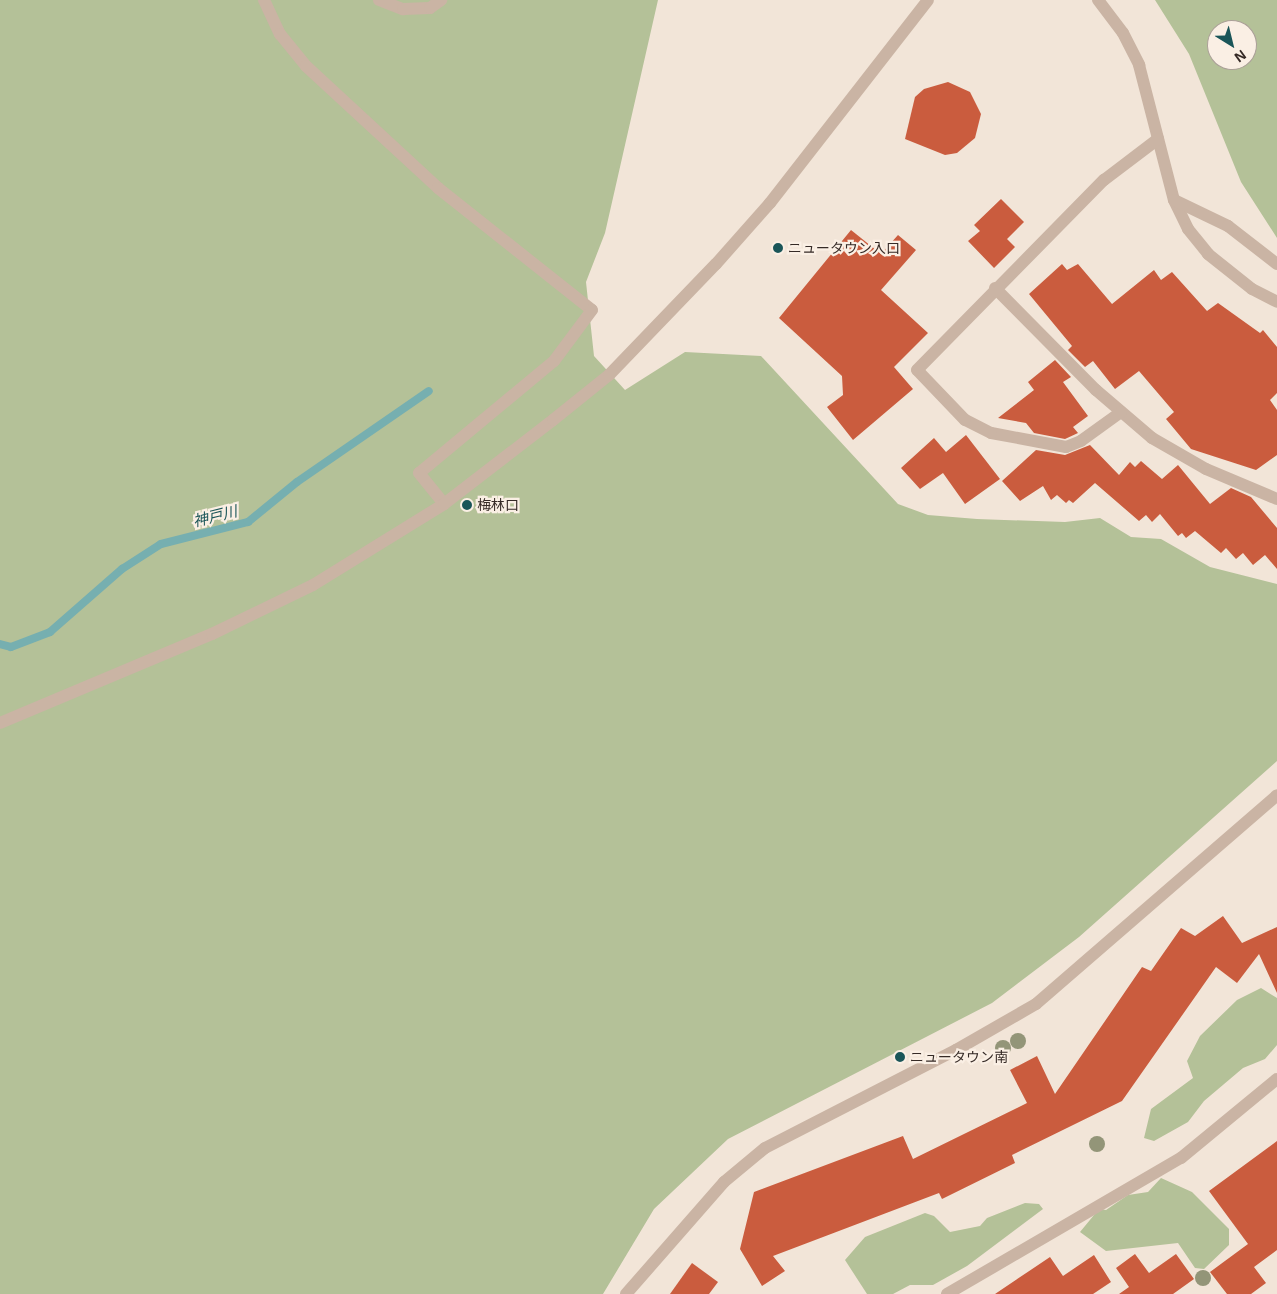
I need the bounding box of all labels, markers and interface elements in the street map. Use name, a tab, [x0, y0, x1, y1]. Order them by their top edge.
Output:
north arrow	[1207, 20, 1257, 70]
text: N	[1231, 47, 1249, 66]
place label: ニュータウン入口	[788, 240, 900, 256]
marker: ニュータウン入口	[772, 242, 784, 254]
place label: 梅林口	[477, 497, 519, 513]
marker: 梅林口	[461, 499, 473, 511]
water label: 神戸川	[191, 502, 239, 530]
place label: ニュータウン南	[910, 1049, 1008, 1065]
marker: ニュータウン南	[894, 1051, 906, 1063]

